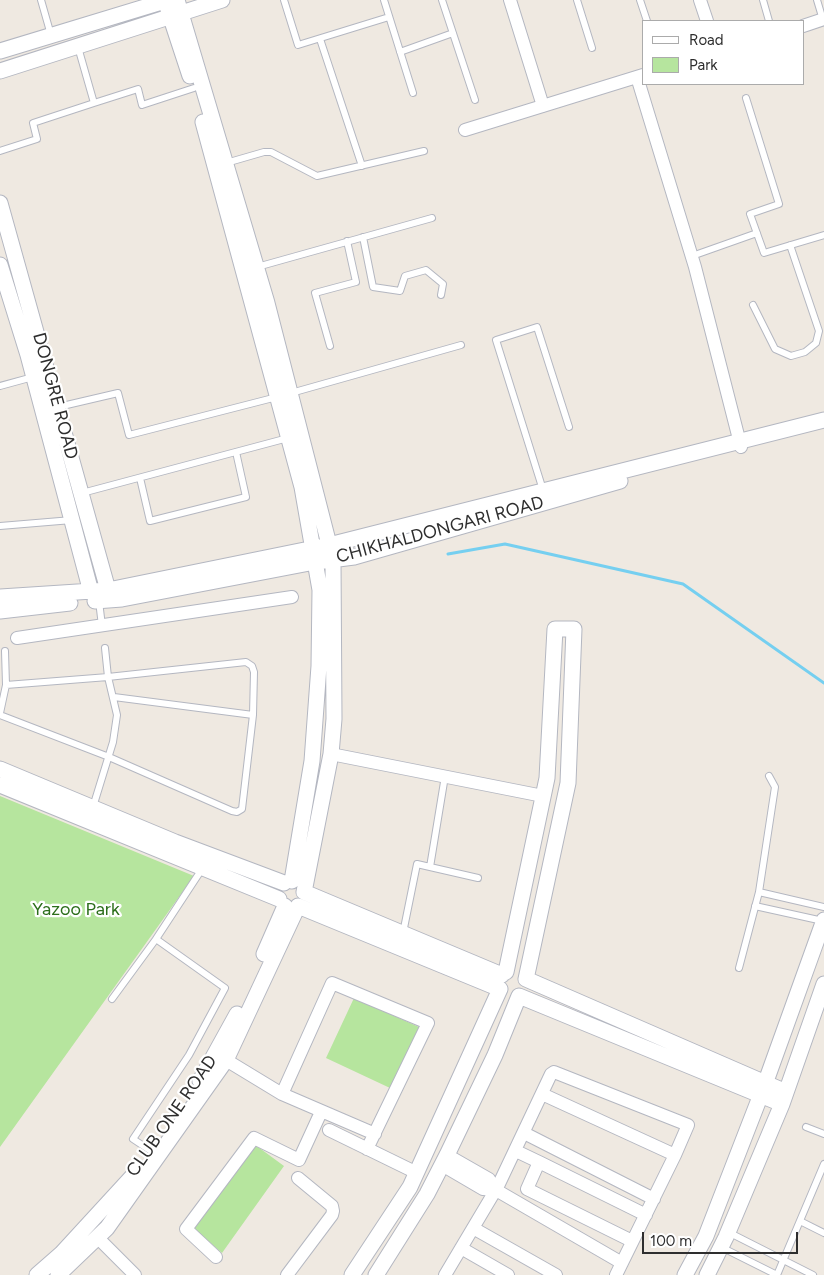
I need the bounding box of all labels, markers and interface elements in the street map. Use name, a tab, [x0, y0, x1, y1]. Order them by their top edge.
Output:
legend	[642, 20, 804, 85]
text: Road	[689, 31, 724, 49]
text: Park	[689, 56, 718, 74]
street label: DONGRE ROAD	[28, 330, 82, 462]
street label: CHIKHALDONGARI ROAD	[334, 492, 546, 568]
park label: Yazoo Park	[32, 899, 120, 921]
street label: CLUB ONE ROAD	[122, 1051, 222, 1181]
scale bar	[644, 1222, 800, 1254]
text: 100 m	[650, 1232, 692, 1250]

